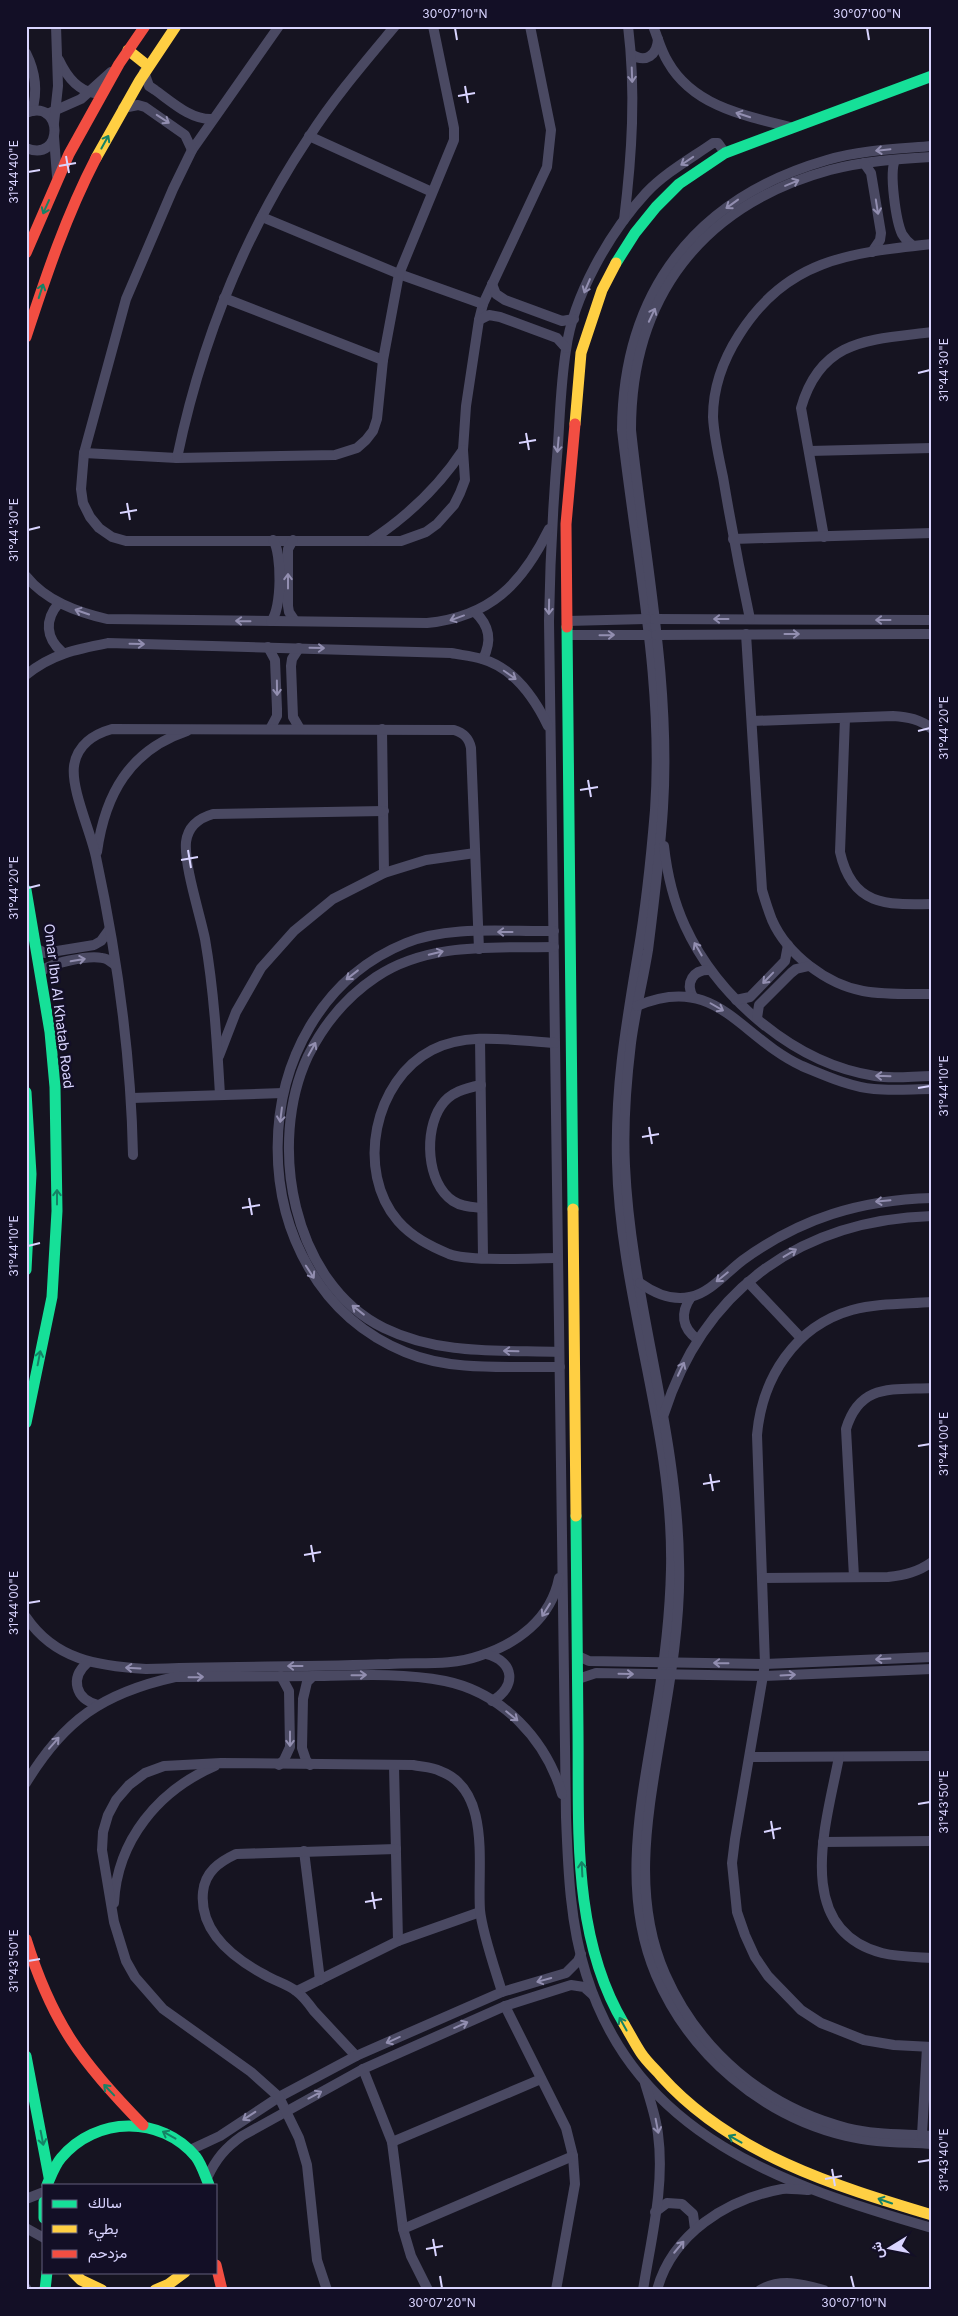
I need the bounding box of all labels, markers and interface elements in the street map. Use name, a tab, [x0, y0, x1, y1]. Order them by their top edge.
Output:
text: 30°07'10"N	[422, 6, 488, 21]
text: 30°07'00"N	[833, 6, 901, 21]
one-way arrow	[627, 67, 636, 83]
one-way arrow	[735, 109, 751, 119]
one-way arrow	[156, 114, 170, 125]
one-way arrow	[100, 134, 110, 149]
text: 31°44'40"E	[6, 140, 21, 204]
one-way arrow	[875, 145, 891, 155]
one-way arrow	[680, 156, 694, 166]
one-way arrow	[784, 177, 799, 187]
one-way arrow	[40, 199, 50, 214]
one-way arrow	[725, 199, 739, 209]
one-way arrow	[872, 199, 882, 215]
one-way arrow	[581, 278, 591, 293]
one-way arrow	[37, 283, 47, 299]
one-way arrow	[648, 308, 658, 323]
text: 31°44'30"E	[936, 338, 951, 402]
one-way arrow	[553, 436, 562, 452]
text: 31°44'30"E	[6, 498, 21, 562]
one-way arrow	[283, 573, 293, 590]
one-way arrow	[545, 598, 554, 614]
one-way arrow	[74, 607, 90, 616]
one-way arrow	[450, 614, 466, 623]
one-way arrow	[713, 614, 729, 624]
one-way arrow	[875, 615, 892, 625]
one-way arrow	[235, 616, 252, 626]
one-way arrow	[784, 629, 800, 639]
one-way arrow	[598, 630, 615, 640]
one-way arrow	[129, 639, 145, 648]
one-way arrow	[309, 643, 325, 653]
one-way arrow	[503, 670, 517, 680]
one-way arrow	[272, 680, 282, 696]
text: 31°44'20"E	[936, 696, 951, 760]
text: 31°44'20"E	[6, 856, 21, 920]
street label: Omar Ibn Al Khatab Road	[41, 923, 78, 1089]
one-way arrow	[497, 927, 514, 937]
one-way arrow	[693, 943, 703, 957]
one-way arrow	[428, 948, 444, 957]
one-way arrow	[69, 955, 85, 965]
one-way arrow	[346, 969, 359, 980]
one-way arrow	[762, 972, 774, 984]
one-way arrow	[709, 1002, 724, 1012]
one-way arrow	[308, 1042, 318, 1057]
text: 31°44'10"E	[936, 1055, 951, 1117]
one-way arrow	[875, 1071, 892, 1081]
one-way arrow	[275, 1107, 285, 1123]
one-way arrow	[52, 1190, 62, 1206]
one-way arrow	[875, 1197, 891, 1206]
text: 31°44'10"E	[6, 1215, 21, 1277]
one-way arrow	[783, 1247, 797, 1258]
one-way arrow	[305, 1265, 315, 1279]
one-way arrow	[716, 1271, 729, 1282]
one-way arrow	[351, 1305, 364, 1316]
one-way arrow	[503, 1346, 519, 1355]
one-way arrow	[35, 1351, 44, 1367]
one-way arrow	[676, 1362, 686, 1377]
text: 31°44'00"E	[936, 1412, 951, 1476]
text: 31°44'00"E	[6, 1571, 21, 1635]
one-way arrow	[540, 1603, 551, 1617]
one-way arrow	[875, 1654, 891, 1663]
one-way arrow	[713, 1658, 729, 1668]
one-way arrow	[287, 1661, 304, 1671]
one-way arrow	[125, 1664, 141, 1673]
one-way arrow	[617, 1669, 633, 1679]
one-way arrow	[350, 1670, 366, 1680]
one-way arrow	[780, 1670, 796, 1680]
one-way arrow	[188, 1672, 204, 1682]
one-way arrow	[505, 1710, 518, 1721]
one-way arrow	[285, 1730, 295, 1746]
one-way arrow	[48, 1737, 59, 1750]
text: 31°43'50"E	[936, 1770, 951, 1834]
one-way arrow	[577, 1861, 586, 1877]
text: 31°43'50"E	[6, 1929, 21, 1993]
one-way arrow	[536, 1976, 552, 1985]
one-way arrow	[617, 2018, 627, 2032]
one-way arrow	[453, 2020, 468, 2030]
one-way arrow	[386, 2035, 401, 2045]
one-way arrow	[103, 2083, 115, 2096]
one-way arrow	[307, 2090, 322, 2100]
one-way arrow	[243, 2111, 257, 2121]
one-way arrow	[652, 2118, 662, 2134]
text: 31°43'40"E	[936, 2128, 951, 2192]
one-way arrow	[38, 2130, 47, 2146]
one-way arrow	[161, 2130, 176, 2140]
one-way arrow	[728, 2134, 743, 2143]
legend	[42, 2184, 218, 2274]
text: سالك	[88, 2193, 122, 2212]
one-way arrow	[878, 2196, 893, 2205]
text: بطيء	[88, 2219, 118, 2242]
north arrow	[866, 2224, 916, 2274]
text: ش	[867, 2240, 888, 2260]
one-way arrow	[673, 2241, 684, 2254]
text: مزدحم	[88, 2243, 127, 2263]
text: 30°07'20"N	[408, 2295, 476, 2310]
text: 30°07'10"N	[821, 2295, 887, 2310]

